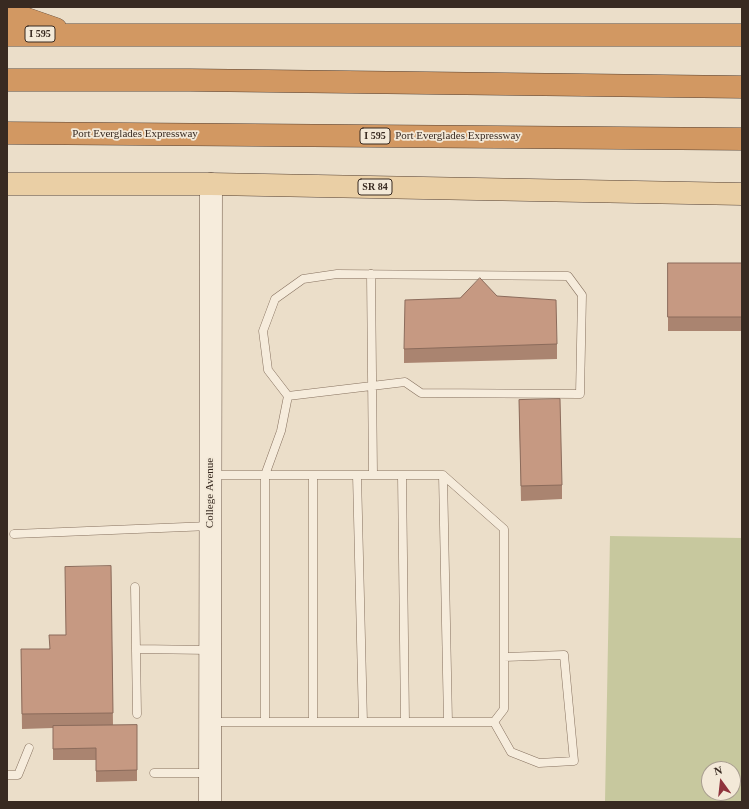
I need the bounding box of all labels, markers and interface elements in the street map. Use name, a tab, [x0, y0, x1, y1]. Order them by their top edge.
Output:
road number: I 595	[25, 26, 55, 42]
street label: Port Everglades Expressway	[72, 127, 198, 141]
road number: I 595	[360, 128, 390, 144]
street label: Port Everglades Expressway	[395, 129, 521, 143]
road number: SR 84	[358, 179, 392, 195]
street label: College Avenue	[203, 458, 217, 528]
north arrow	[701, 761, 741, 801]
text: N	[713, 764, 724, 777]

